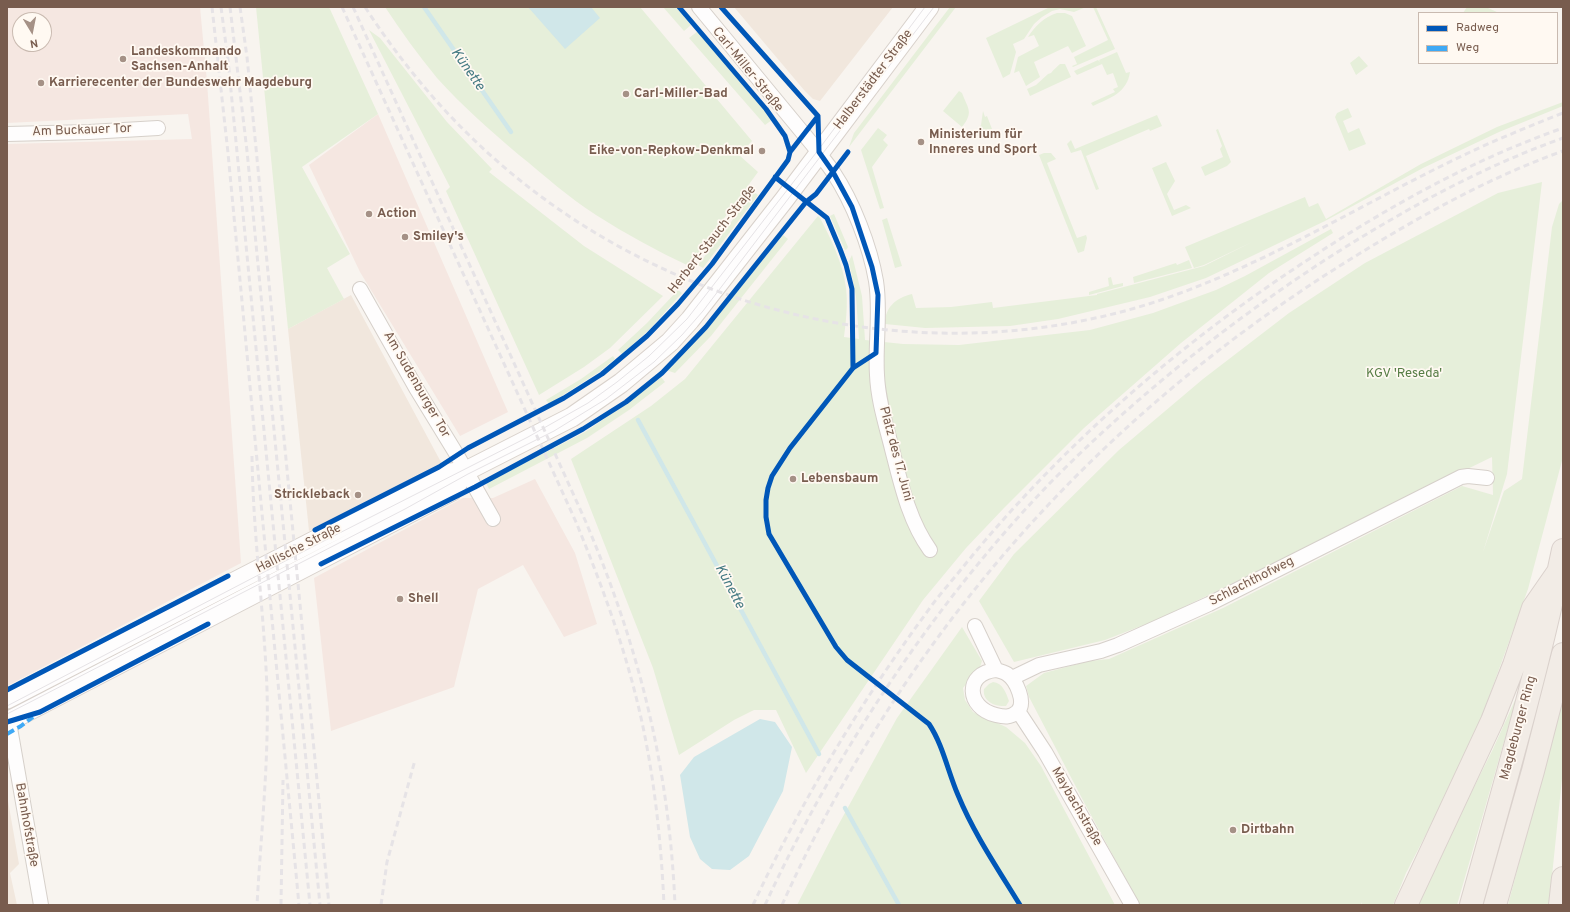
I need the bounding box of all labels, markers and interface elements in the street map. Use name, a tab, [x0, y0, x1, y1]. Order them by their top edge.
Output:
north arrow	[12, 12, 52, 52]
legend	[1418, 12, 1558, 64]
text: Radweg	[1456, 20, 1499, 36]
street label: Carl-Miller-Straße	[708, 25, 786, 115]
street label: Halberstädter Straße	[831, 27, 917, 133]
text: N	[29, 35, 39, 50]
text: Weg	[1456, 40, 1479, 56]
place label: Landeskommando Sachsen-Anhalt	[131, 44, 241, 75]
water label: Künette	[446, 46, 488, 94]
marker: Landeskommando Sachsen-Anhalt	[118, 54, 128, 64]
place label: Karrierecenter der Bundeswehr Magdeburg	[49, 75, 312, 91]
marker: Karrierecenter der Bundeswehr Magdeburg	[36, 78, 46, 88]
place label: Carl-Miller-Bad	[634, 86, 728, 102]
marker: Carl-Miller-Bad	[621, 89, 631, 99]
street label: Am Buckauer Tor	[32, 121, 132, 141]
place label: Ministerium für Inneres und Sport	[929, 127, 1037, 158]
marker: Ministerium für Inneres und Sport	[916, 137, 926, 147]
place label: Eike-von-Repkow-Denkmal	[589, 143, 754, 159]
marker: Eike-von-Repkow-Denkmal	[757, 146, 767, 156]
street label: Herbert-Stauch-Straße	[666, 183, 760, 297]
place label: Action	[377, 206, 417, 222]
marker: Action	[364, 209, 374, 219]
place label: Smiley's	[413, 229, 464, 245]
marker: Smiley's	[400, 232, 410, 242]
street label: Am Sudenburger Tor	[379, 329, 453, 441]
park label: KGV 'Reseda'	[1366, 366, 1442, 382]
street label: Platz des 17. Juni	[875, 405, 915, 503]
place label: Lebensbaum	[801, 471, 878, 487]
marker: Lebensbaum	[788, 474, 798, 484]
place label: Strickleback	[274, 487, 350, 503]
marker: Strickleback	[353, 490, 363, 500]
street label: Hallische Straße	[254, 521, 344, 577]
street label: Schlachthofweg	[1207, 554, 1297, 610]
water label: Künette	[710, 562, 748, 612]
place label: Shell	[408, 591, 439, 607]
marker: Shell	[395, 594, 405, 604]
street label: Magdeburger Ring	[1498, 674, 1540, 782]
street label: Maybachstraße	[1047, 765, 1105, 849]
street label: Bahnhofstraße	[11, 782, 41, 868]
place label: Dirtbahn	[1241, 822, 1294, 838]
marker: Dirtbahn	[1228, 825, 1238, 835]

